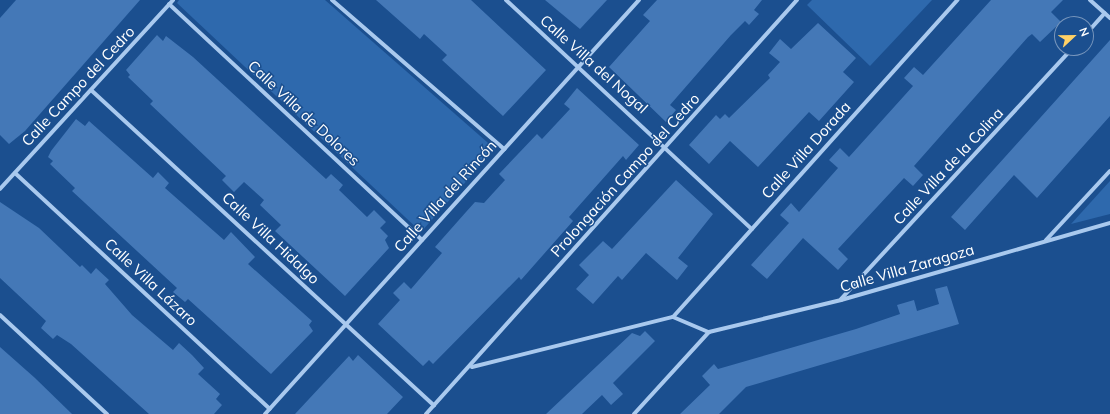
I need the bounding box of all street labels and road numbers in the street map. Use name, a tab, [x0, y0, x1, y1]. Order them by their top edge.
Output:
street label: Calle Villa del Nogal	[537, 11, 651, 117]
street label: Calle Campo del Cedro	[18, 22, 138, 150]
street label: Calle Villa de Dolores	[244, 57, 364, 169]
street label: Prolongación Campo del Cedro	[547, 90, 703, 260]
street label: Calle Villa Dorada	[758, 98, 854, 202]
street label: Calle Villa de la Colina	[889, 104, 1007, 228]
street label: Calle Villa del Rincón	[390, 136, 500, 256]
street label: Calle Villa Hidalgo	[219, 188, 323, 288]
street label: Calle Villa Lázaro	[101, 234, 201, 330]
street label: Calle Villa Zaragoza	[838, 240, 976, 296]

